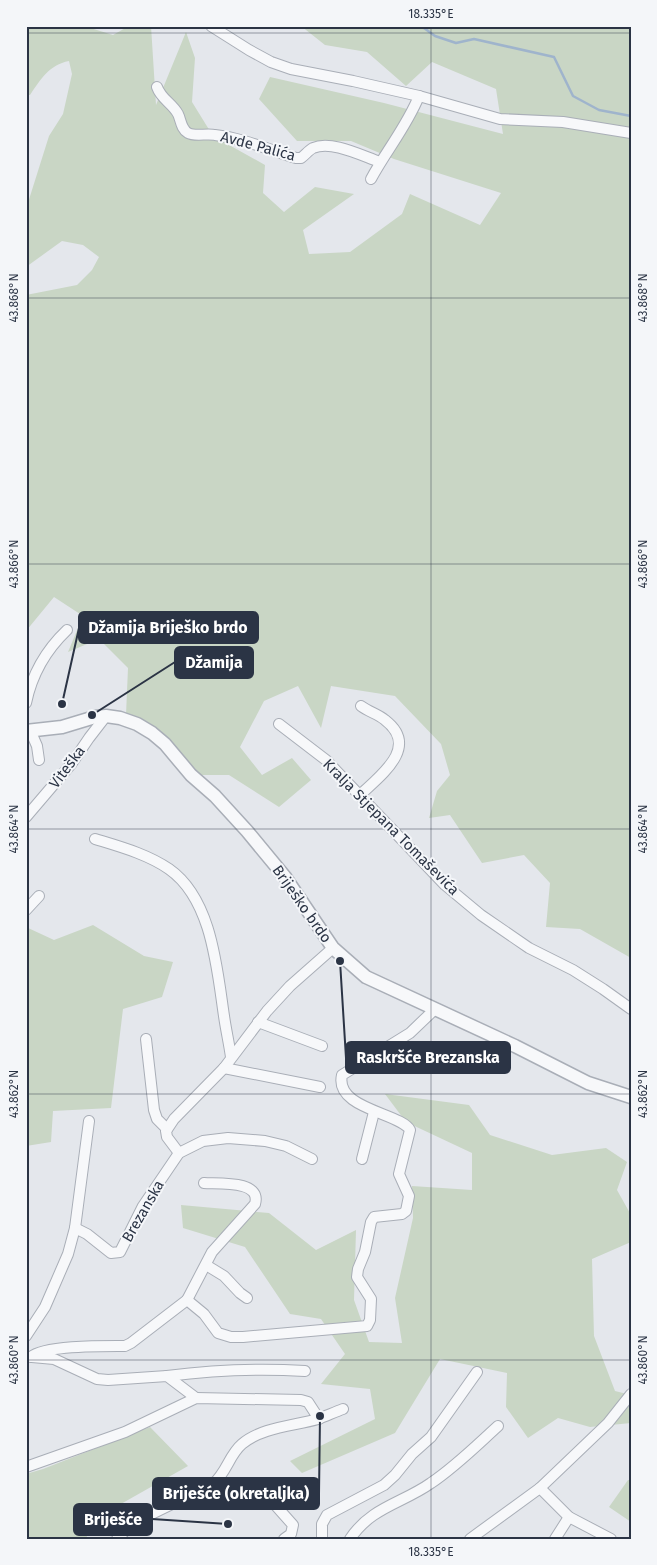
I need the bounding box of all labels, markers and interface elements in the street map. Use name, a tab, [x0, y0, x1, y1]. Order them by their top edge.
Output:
text: 18.335°E	[408, 7, 454, 21]
street label: Avde Palića	[219, 127, 297, 165]
text: 43.868°N	[7, 273, 21, 323]
text: 43.868°N	[636, 273, 650, 323]
text: 43.866°N	[7, 540, 21, 588]
text: 43.866°N	[636, 540, 650, 588]
callout: Džamija Briješko brdo	[79, 612, 258, 643]
text: Džamija Briješko brdo	[88, 618, 248, 637]
callout: Džamija	[175, 647, 253, 678]
text: Džamija	[185, 653, 243, 672]
street label: Viteška	[45, 742, 89, 792]
street label: Kralja Stjepana Tomaševića	[319, 755, 463, 899]
text: 43.864°N	[7, 805, 21, 853]
text: 43.864°N	[636, 805, 650, 853]
street label: Briješko brdo	[269, 862, 335, 946]
callout: Raskršće Brezanska	[346, 1042, 510, 1073]
text: Raskršće Brezanska	[356, 1048, 500, 1067]
text: 43.862°N	[7, 1070, 21, 1118]
text: 43.862°N	[636, 1070, 650, 1118]
street label: Brezanska	[118, 1177, 168, 1245]
text: 43.860°N	[7, 1335, 21, 1385]
text: 43.860°N	[636, 1335, 650, 1385]
callout: Briješće (okretaljka)	[153, 1478, 319, 1509]
text: Briješće (okretaljka)	[163, 1484, 309, 1503]
callout: Briješće	[74, 1504, 152, 1535]
text: Briješće	[84, 1510, 142, 1529]
text: 18.335°E	[408, 1545, 454, 1559]

